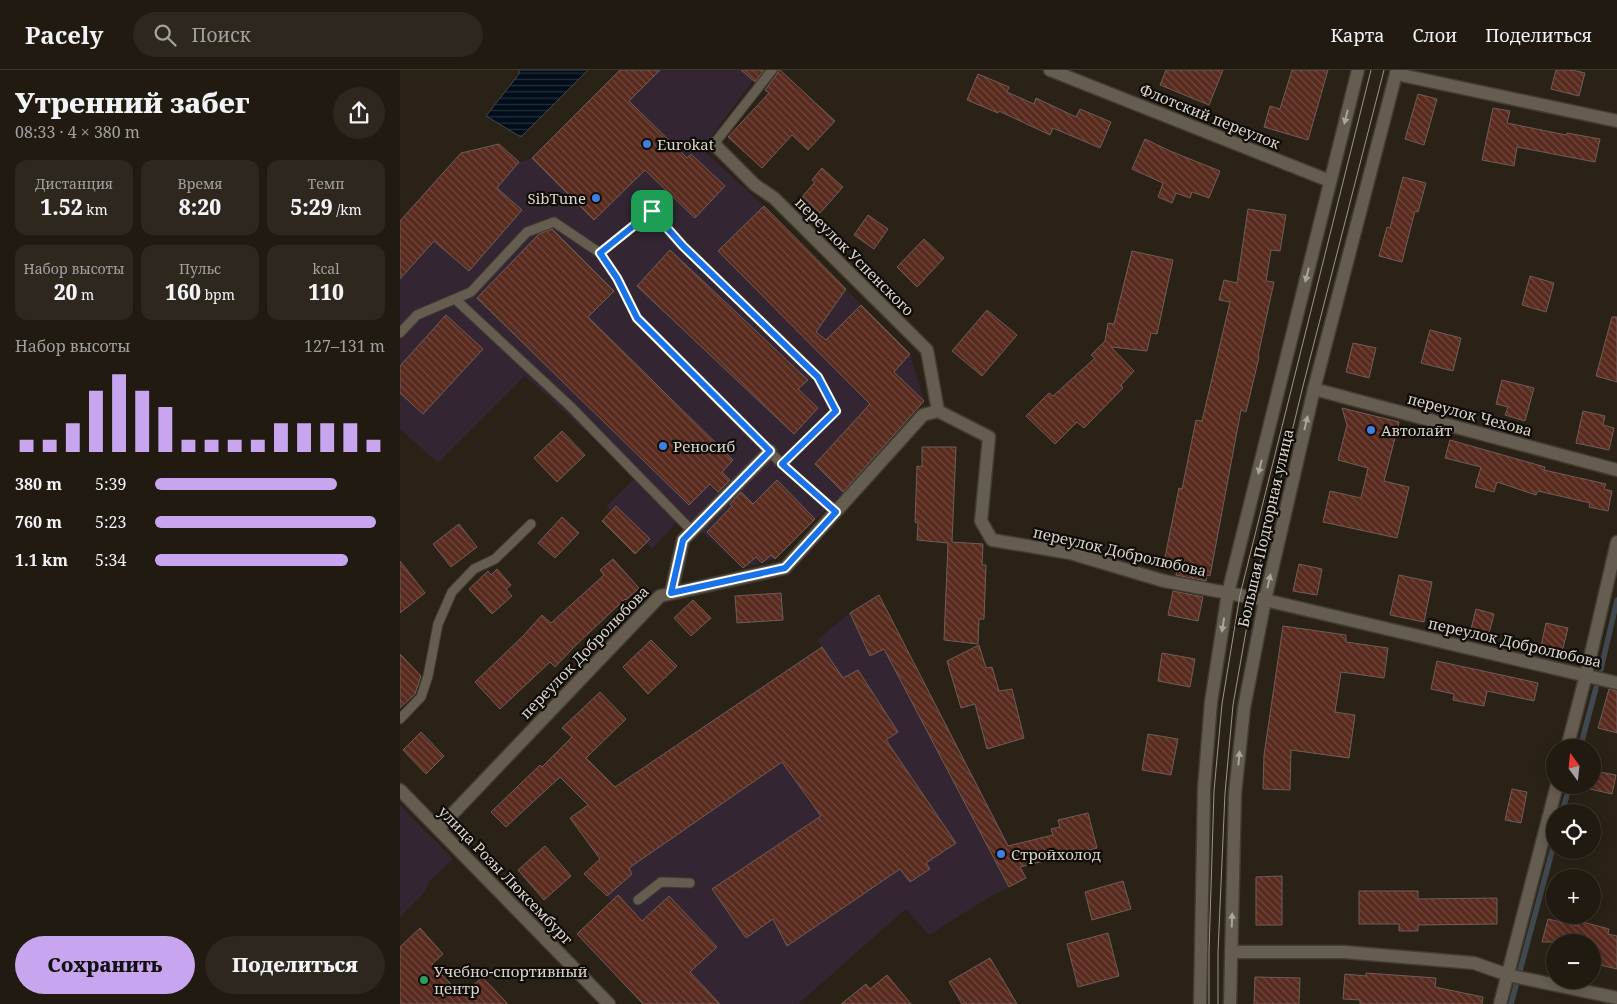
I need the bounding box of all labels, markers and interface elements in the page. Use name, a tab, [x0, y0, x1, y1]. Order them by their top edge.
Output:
search box	[133, 12, 483, 57]
text: Pacely	[25, 18, 103, 51]
icon: search	[151, 21, 179, 49]
text: Поиск	[191, 22, 251, 48]
text: Карта	[1330, 23, 1385, 47]
text: Слои	[1413, 23, 1457, 47]
text: Поделиться	[1485, 23, 1592, 47]
street label: Флотский переулок	[1137, 79, 1283, 153]
text: Утренний забег	[15, 83, 249, 121]
button: share	[333, 87, 385, 139]
one-way arrow	[1342, 110, 1350, 125]
text: 08:33 · 4 × 380 m	[15, 121, 140, 143]
place label: Eurokat	[657, 134, 714, 154]
marker: Eurokat	[641, 138, 653, 150]
text: Дистанция	[35, 174, 113, 193]
text: Время	[177, 174, 223, 193]
text: Темп	[307, 174, 345, 193]
place label: SibTune	[527, 188, 586, 208]
pin	[631, 190, 673, 232]
marker: SibTune	[590, 192, 602, 204]
street label: переулок Успенского	[791, 192, 919, 320]
text: 1.52	[40, 193, 83, 221]
text: 8:20	[179, 193, 221, 221]
text: 5:29	[290, 193, 333, 221]
icon: arrive	[638, 197, 666, 225]
text: km	[83, 200, 108, 219]
text: /km	[333, 200, 362, 219]
text: Набор высоты	[23, 259, 125, 278]
text: Пульс	[179, 259, 221, 278]
text: kcal	[312, 259, 340, 278]
one-way arrow	[1303, 268, 1311, 283]
text: 20	[54, 278, 77, 306]
text: 160	[165, 278, 201, 306]
text: 110	[308, 278, 344, 306]
text: m	[77, 285, 94, 304]
text: bpm	[201, 285, 235, 304]
text: Набор высоты	[15, 335, 130, 357]
text: 127–131 m	[304, 335, 385, 357]
street label: переулок Чехова	[1405, 388, 1535, 440]
one-way arrow	[1302, 415, 1310, 430]
place label: Автолайт	[1381, 420, 1452, 440]
marker: Автолайт	[1365, 424, 1377, 436]
street label: Большая Подгорная улица	[1232, 427, 1298, 629]
place label: Реносиб	[673, 436, 735, 456]
marker: Реносиб	[657, 440, 669, 452]
one-way arrow	[1255, 459, 1263, 474]
text: 380 m	[15, 473, 62, 495]
text: 5:39	[95, 473, 126, 495]
text: 760 m	[15, 511, 62, 533]
text: 5:23	[95, 511, 126, 533]
street label: переулок Добролюбова	[1031, 521, 1209, 581]
text: 1.1 km	[15, 549, 68, 571]
text: 5:34	[95, 549, 126, 571]
one-way arrow	[1265, 573, 1273, 588]
street label: переулок Добролюбова	[515, 581, 653, 723]
street label: переулок Добролюбова	[1426, 612, 1604, 672]
one-way arrow	[1218, 617, 1226, 633]
north arrow	[1546, 739, 1601, 794]
map controls	[1546, 739, 1601, 989]
one-way arrow	[1235, 750, 1243, 766]
street label: улица Розы Люксембург	[434, 801, 578, 949]
button: locate	[1546, 804, 1601, 859]
place label: Стройхолод	[1011, 844, 1101, 864]
marker: Стройхолод	[995, 848, 1007, 860]
button: +	[1546, 869, 1601, 924]
one-way arrow	[1228, 912, 1236, 928]
button: −	[1546, 934, 1601, 989]
button: Сохранить	[15, 936, 195, 994]
button: Поделиться	[205, 936, 385, 994]
place label: Учебно-спортивный центр	[434, 961, 588, 998]
marker: Учебно-спортивный центр	[418, 974, 430, 986]

